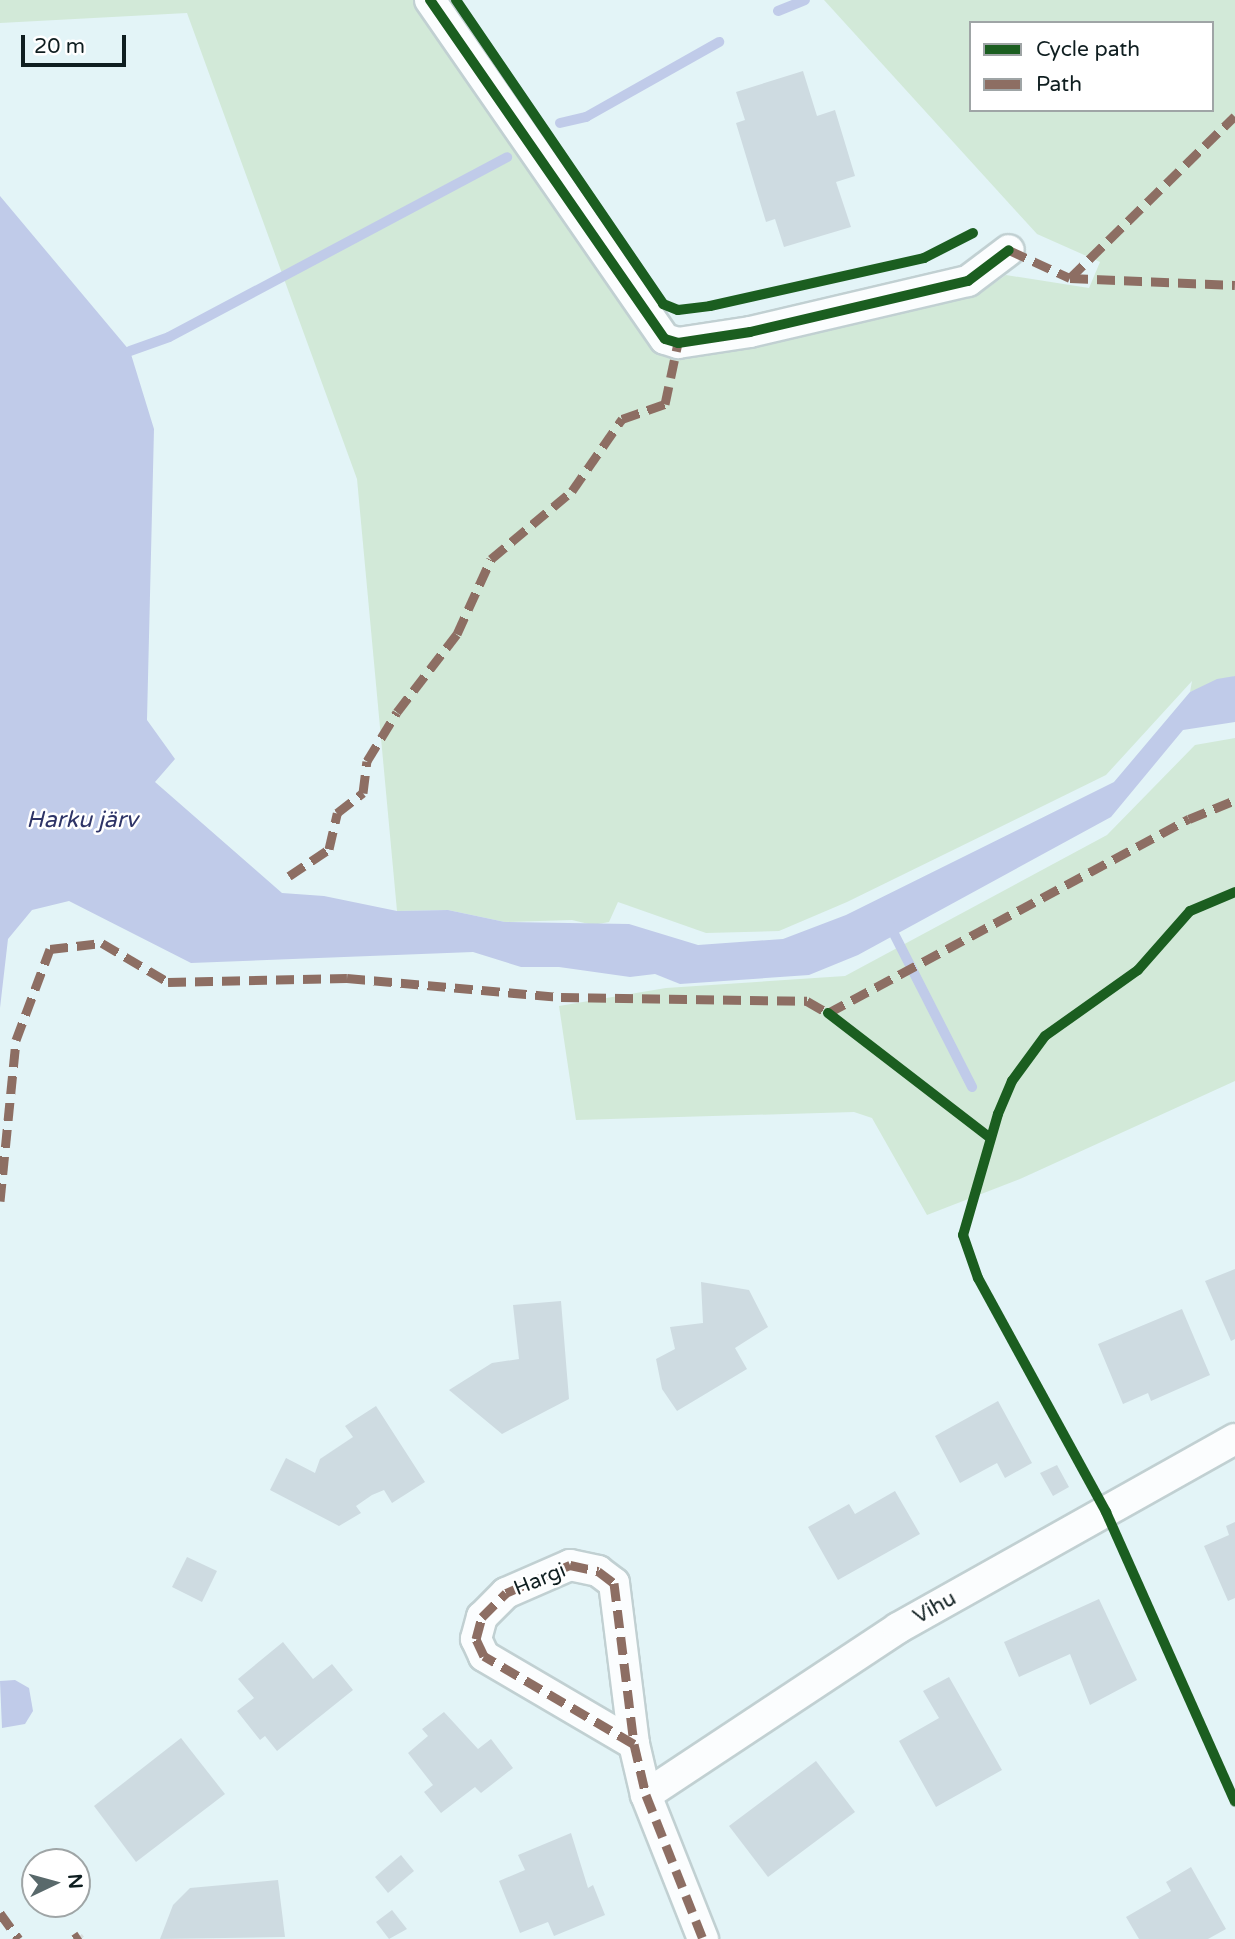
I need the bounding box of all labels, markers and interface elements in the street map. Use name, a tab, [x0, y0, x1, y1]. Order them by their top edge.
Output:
scale bar	[24, 21, 130, 65]
legend	[969, 21, 1214, 112]
text: 20 m	[34, 34, 85, 59]
text: Cycle path	[1036, 37, 1140, 62]
text: Path	[1036, 72, 1082, 97]
water label: Harku järv	[26, 806, 138, 834]
street label: Hargi	[510, 1558, 570, 1602]
street label: Vihu	[909, 1586, 961, 1630]
north arrow	[21, 1848, 91, 1918]
text: N	[63, 1873, 87, 1890]

